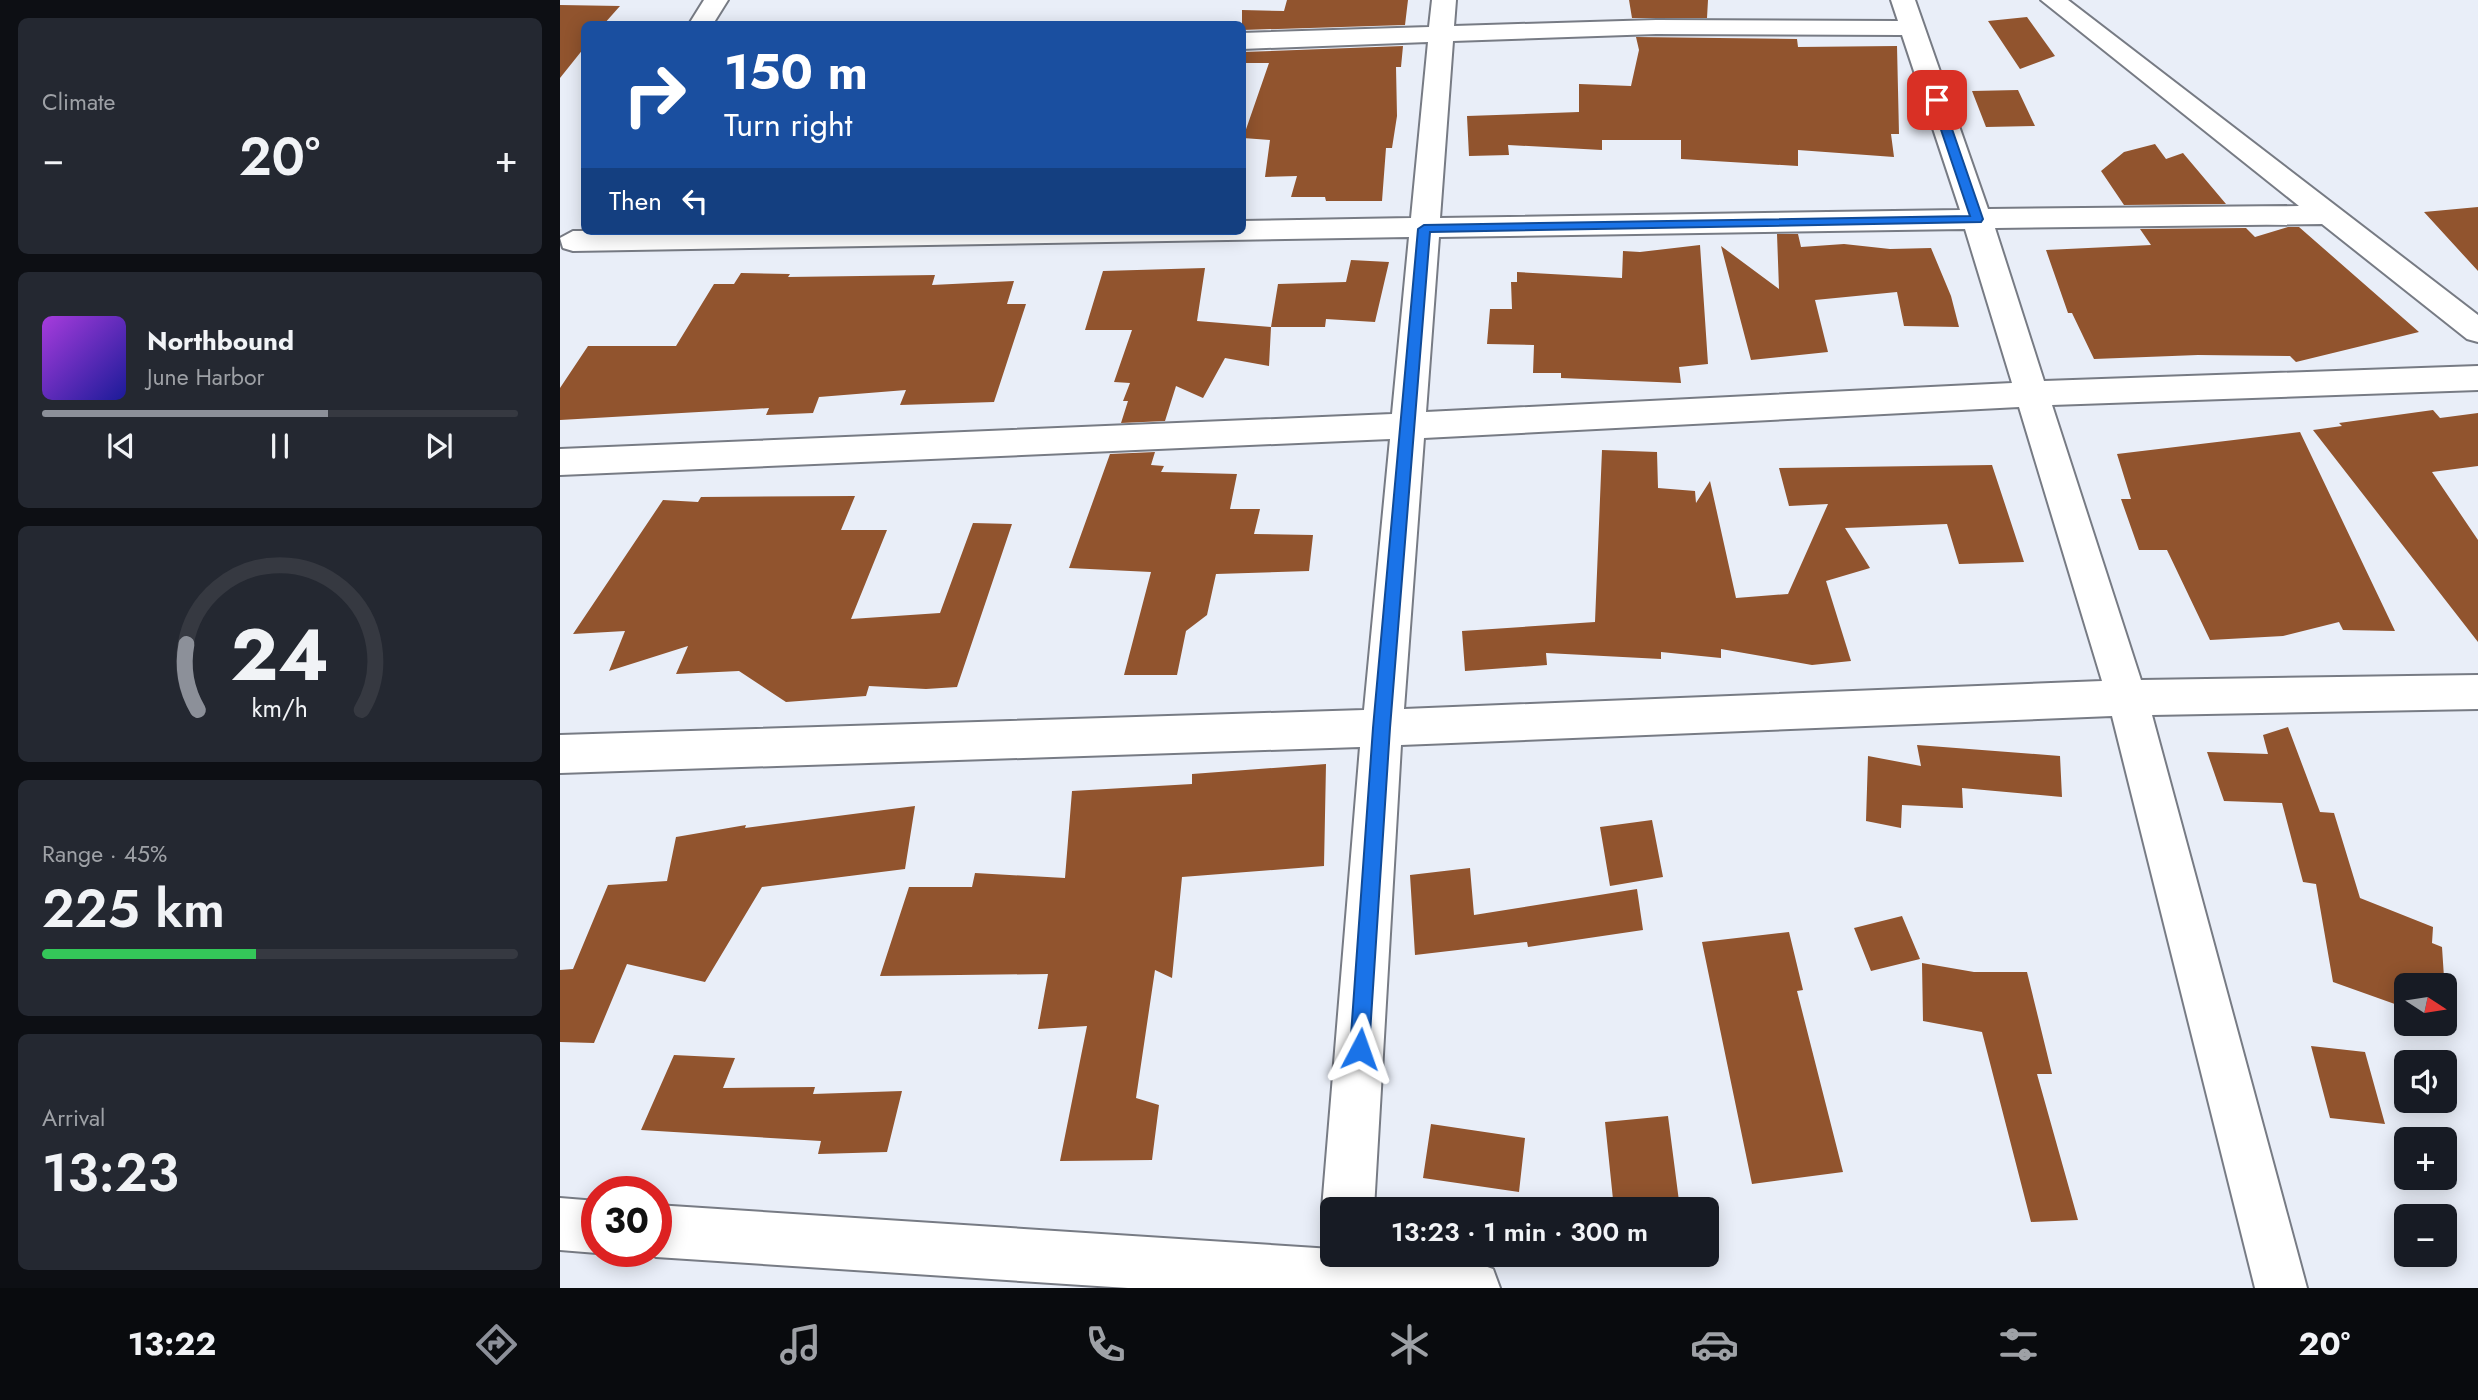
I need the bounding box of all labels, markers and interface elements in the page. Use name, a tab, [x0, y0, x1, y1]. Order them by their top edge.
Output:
text: 150 m	[724, 37, 868, 107]
icon: right	[609, 49, 700, 140]
pin	[1907, 70, 1967, 130]
icon: arrive	[1918, 81, 1956, 119]
text: Climate	[42, 85, 115, 119]
text: Turn right	[724, 102, 853, 148]
text: 20°	[239, 119, 320, 195]
text: −	[42, 131, 64, 186]
text: +	[495, 131, 518, 186]
text: Then	[609, 182, 662, 220]
icon: left	[676, 182, 714, 220]
text: Northbound	[147, 322, 294, 360]
text: June Harbor	[147, 360, 264, 394]
icon: previous	[102, 427, 140, 465]
icon: pause	[261, 427, 299, 465]
icon: next	[420, 427, 458, 465]
text: 24	[231, 602, 329, 707]
text: km/h	[252, 690, 308, 726]
text: Range · 45%	[42, 837, 167, 871]
text: 225 km	[42, 871, 225, 947]
north arrow	[2394, 973, 2457, 1036]
map controls	[2394, 973, 2457, 1267]
position arrow	[1323, 1012, 1397, 1086]
button: sound	[2394, 1050, 2457, 1113]
text: Arrival	[42, 1101, 105, 1135]
button: +	[2394, 1127, 2457, 1190]
text: 13:23	[42, 1135, 179, 1211]
speed limit sign: 30	[581, 1176, 672, 1267]
button: −	[2394, 1204, 2457, 1267]
text: 13:23 · 1 min · 300 m	[1391, 1213, 1648, 1251]
icon: directions	[472, 1320, 521, 1369]
icon: music	[776, 1320, 825, 1369]
icon: phone	[1081, 1320, 1130, 1369]
icon: climate	[1385, 1320, 1434, 1369]
icon: car	[1690, 1320, 1739, 1369]
icon: filters	[1994, 1320, 2043, 1369]
text: 13:22	[128, 1321, 216, 1367]
text: 20°	[2298, 1321, 2350, 1367]

